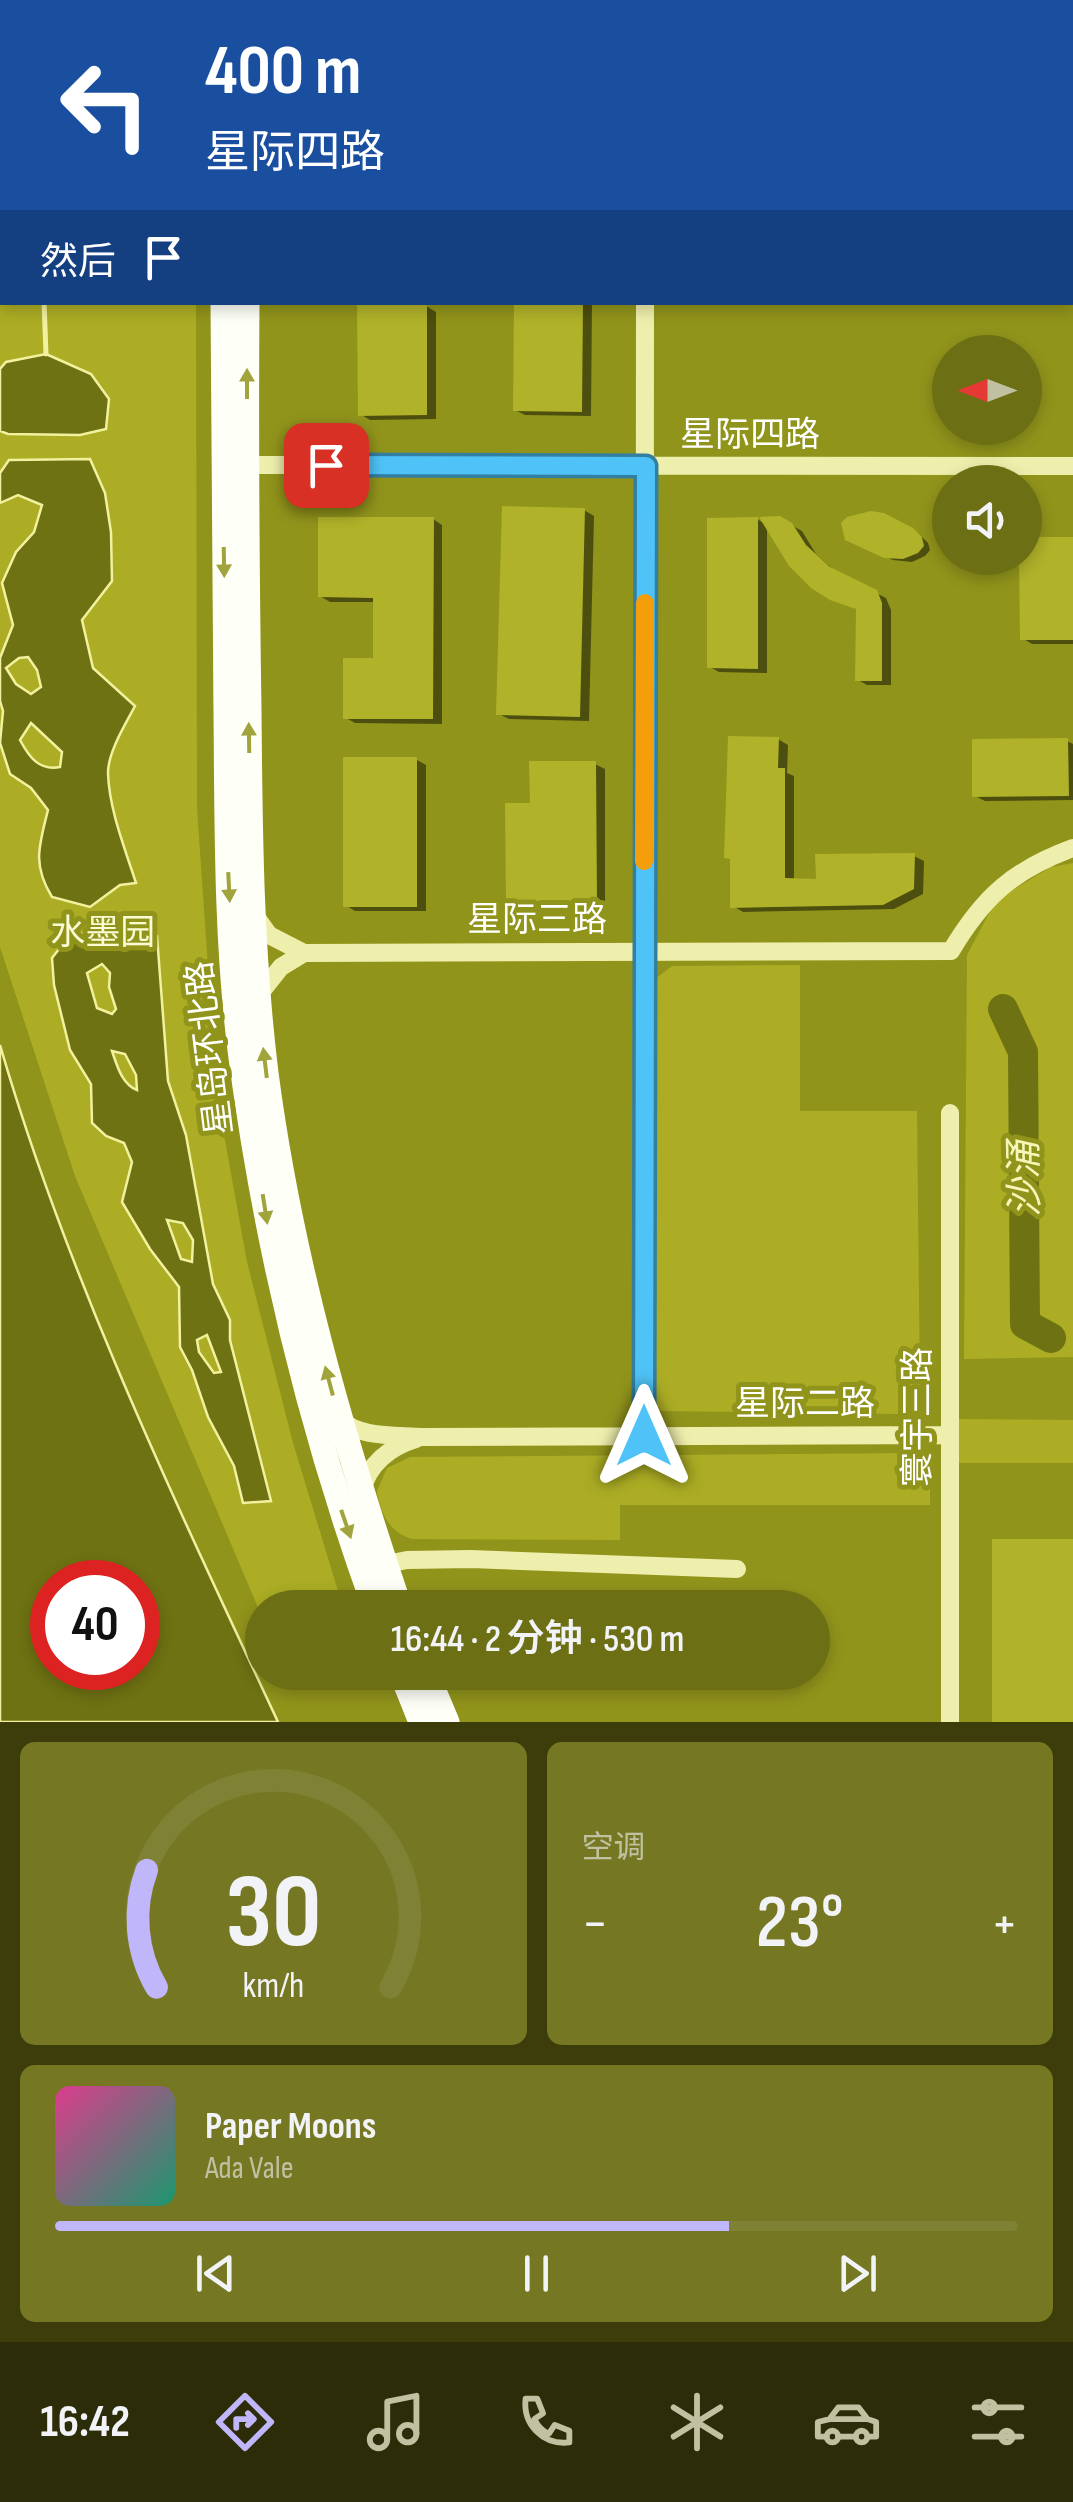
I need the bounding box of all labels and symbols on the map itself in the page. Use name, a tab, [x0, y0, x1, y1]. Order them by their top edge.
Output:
north arrow	[932, 335, 1042, 445]
one-way arrow	[239, 367, 255, 399]
street label: 星际四路	[680, 414, 820, 457]
pin	[284, 423, 369, 508]
one-way arrow	[216, 546, 232, 578]
one-way arrow	[241, 722, 257, 754]
one-way arrow	[221, 871, 237, 903]
street label: 星际三路	[467, 899, 607, 942]
park label: 水墨园	[50, 912, 156, 955]
street label: 星岛环北路	[178, 958, 242, 1137]
one-way arrow	[257, 1046, 273, 1078]
water label: 沙涌	[1002, 1137, 1049, 1217]
one-way arrow	[258, 1194, 273, 1225]
street label: 寰宇三路	[897, 1347, 940, 1487]
one-way arrow	[320, 1365, 336, 1396]
street label: 星际二路	[735, 1383, 875, 1426]
position arrow	[592, 1384, 696, 1488]
one-way arrow	[339, 1509, 354, 1539]
speed limit sign: 40	[30, 1560, 160, 1690]

